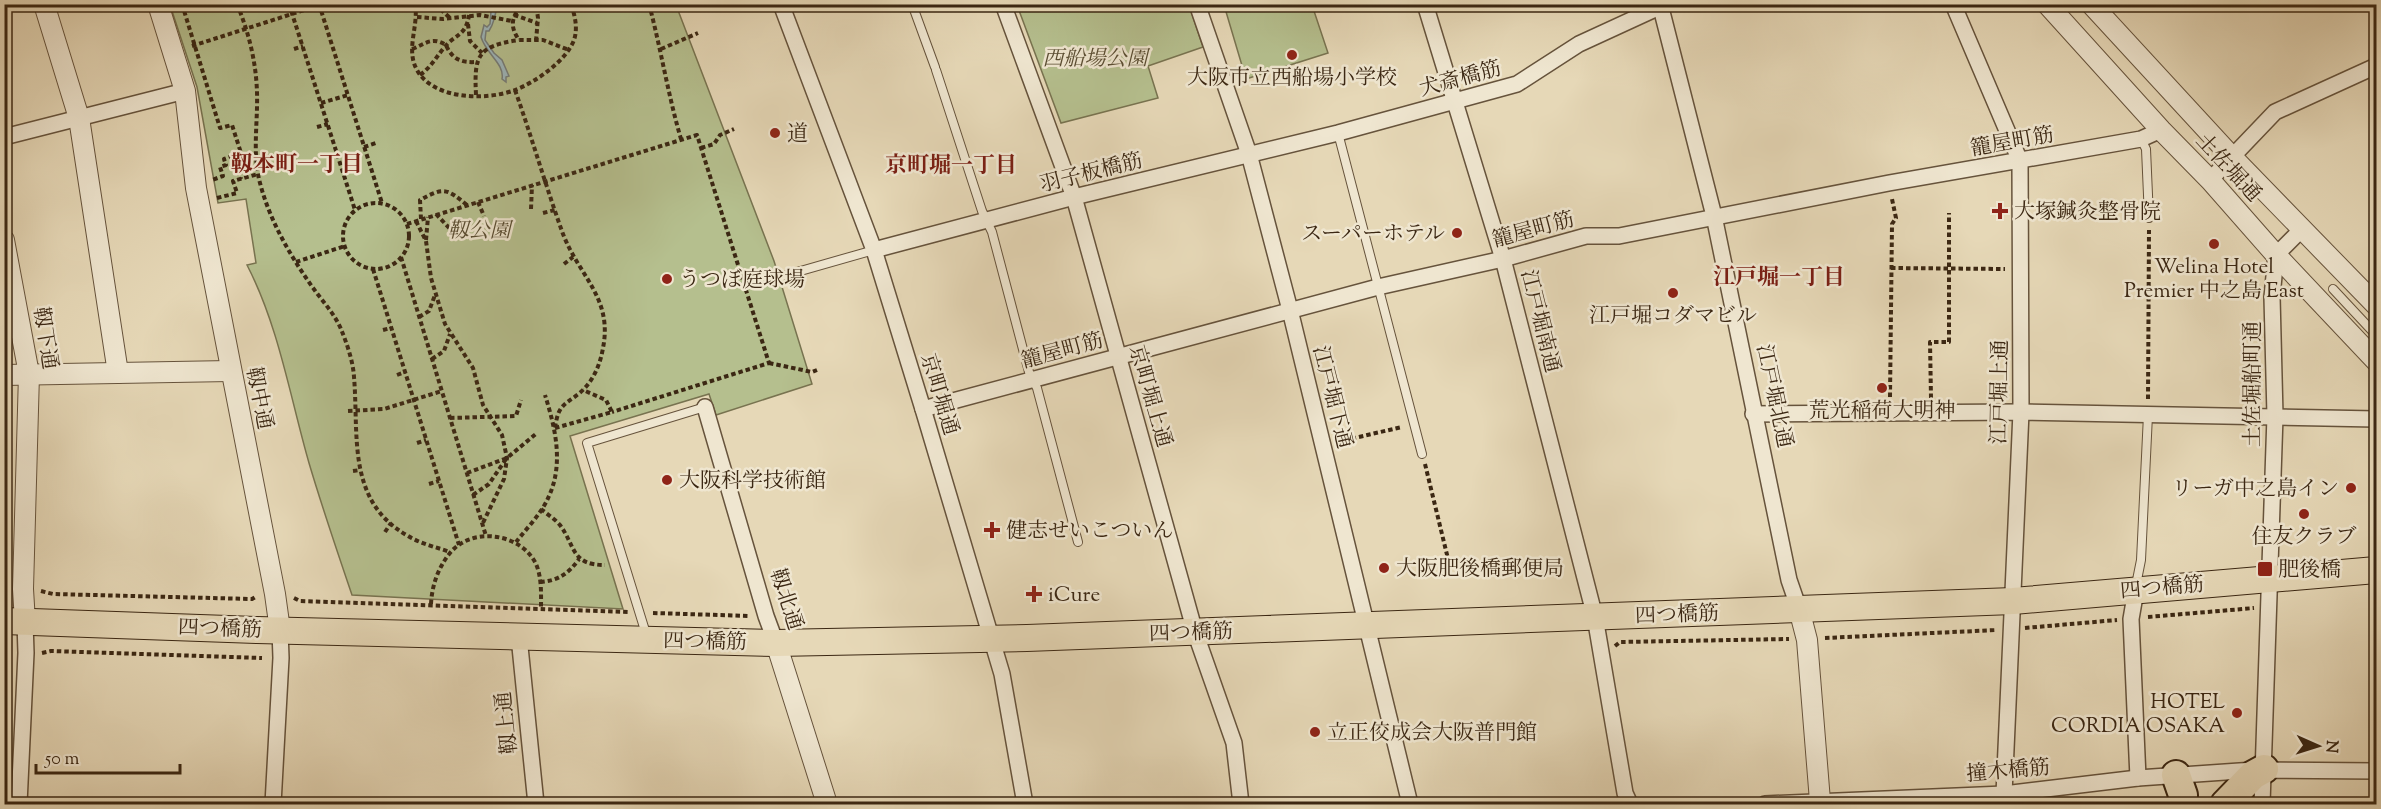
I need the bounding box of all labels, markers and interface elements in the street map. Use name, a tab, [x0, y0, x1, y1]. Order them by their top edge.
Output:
park label: 西船場公園	[1043, 45, 1150, 75]
marker: 大阪市立西船場小学校	[1285, 48, 1299, 62]
street label: 犬斎橋筋	[1416, 55, 1505, 105]
place label: 大阪市立西船場小学校	[1187, 64, 1397, 94]
place label: 道	[787, 120, 808, 150]
street label: 籠屋町筋	[1968, 121, 2056, 165]
marker: 道	[768, 126, 782, 140]
street label: 土佐堀通	[2188, 127, 2267, 209]
street label: 羽子板橋筋	[1037, 147, 1146, 201]
district label: 靱本町一丁目	[231, 150, 363, 182]
district label: 京町堀一丁目	[885, 151, 1017, 183]
place label: 大塚鍼灸整骨院	[2014, 198, 2161, 228]
marker: 大塚鍼灸整骨院	[1991, 202, 2009, 220]
street label: 籠屋町筋	[1489, 206, 1578, 256]
park label: 靱公園	[448, 217, 513, 247]
place label: スーパーホテル	[1301, 220, 1445, 250]
marker: スーパーホテル	[1450, 226, 1464, 240]
marker: Welina Hotel Premier 中之島 East	[2207, 237, 2221, 251]
place label: Welina Hotel Premier 中之島 East	[2124, 253, 2304, 307]
district label: 江戸堀一丁目	[1713, 263, 1845, 295]
place label: うつぼ庭球場	[679, 266, 805, 296]
street label: 江戸堀南通	[1512, 267, 1566, 376]
marker: うつぼ庭球場	[660, 272, 674, 286]
marker: 江戸堀コダマビル	[1666, 286, 1680, 300]
place label: 江戸堀コダマビル	[1589, 302, 1757, 332]
street label: 靱下通	[24, 305, 64, 372]
street label: 土佐堀船町通	[2239, 321, 2269, 447]
street label: 籠屋町筋	[1018, 327, 1107, 377]
street label: 江戸堀上通	[1985, 339, 2017, 445]
street label: 京町堀上通	[1120, 342, 1178, 451]
street label: 江戸堀北通	[1747, 342, 1799, 451]
street label: 江戸堀下通	[1304, 343, 1358, 452]
street label: 京町堀通	[911, 350, 965, 439]
street label: 靱中通	[237, 365, 279, 432]
marker: 荒光稲荷大明神	[1875, 381, 1889, 395]
place label: 荒光稲荷大明神	[1809, 397, 1956, 427]
place label: 大阪科学技術館	[679, 467, 826, 497]
marker: 大阪科学技術館	[660, 473, 674, 487]
place label: リーガ中之島イン	[2171, 475, 2339, 505]
marker: リーガ中之島イン	[2344, 481, 2358, 495]
marker: 住友クラブ	[2297, 507, 2311, 521]
place label: 健志せいこついん	[1006, 517, 1174, 547]
marker: 健志せいこついん	[983, 521, 1001, 539]
place label: 住友クラブ	[2252, 523, 2357, 553]
place label: 大阪肥後橋郵便局	[1396, 555, 1564, 585]
place label: 肥後橋	[2278, 556, 2341, 586]
marker: 肥後橋	[2256, 560, 2274, 578]
marker: 大阪肥後橋郵便局	[1377, 561, 1391, 575]
street label: 靱北通	[761, 565, 809, 634]
street label: 四つ橋筋	[2119, 570, 2205, 608]
place label: iCure	[1048, 581, 1100, 611]
marker: iCure	[1025, 585, 1043, 603]
street label: 四つ橋筋	[1635, 600, 1720, 632]
street label: 四つ橋筋	[177, 614, 262, 646]
street label: 四つ橋筋	[1149, 618, 1234, 650]
street label: 四つ橋筋	[663, 627, 747, 659]
place label: HOTEL CORDIA OSAKA	[2051, 688, 2225, 742]
street label: 靱上通	[490, 690, 526, 756]
marker: HOTEL CORDIA OSAKA	[2230, 706, 2244, 720]
north arrow	[2288, 716, 2348, 776]
place label: 立正佼成会大阪普門館	[1327, 719, 1537, 749]
marker: 立正佼成会大阪普門館	[1308, 725, 1322, 739]
scale bar	[36, 737, 180, 775]
text: N	[2319, 740, 2342, 754]
text: 50 m	[44, 747, 80, 773]
street label: 撞木橋筋	[1965, 753, 2051, 791]

